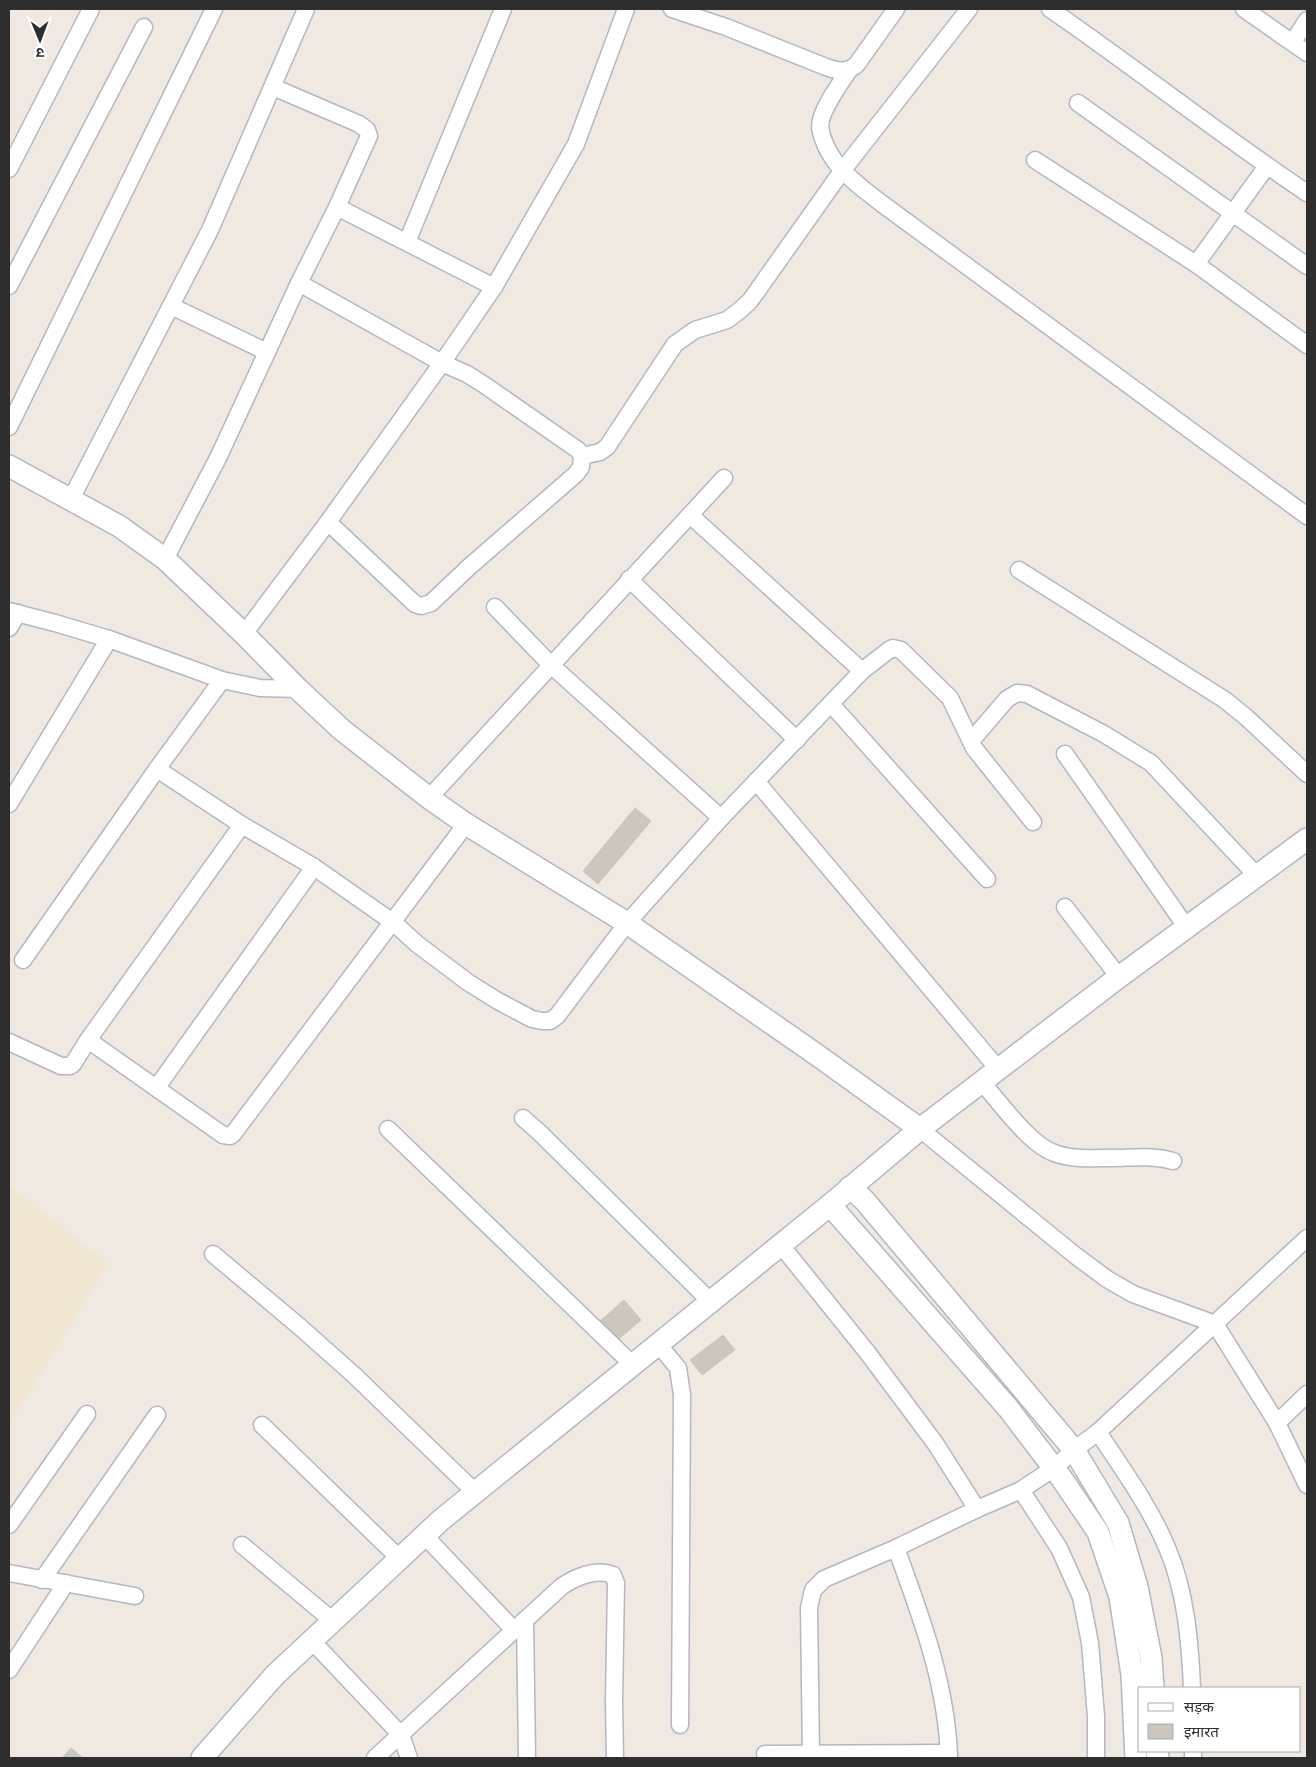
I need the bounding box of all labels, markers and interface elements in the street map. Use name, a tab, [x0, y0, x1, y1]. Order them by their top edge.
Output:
north arrow	[15, 15, 65, 65]
text: उ	[35, 44, 44, 62]
legend	[1138, 1687, 1301, 1752]
text: सड़क	[1184, 1697, 1214, 1716]
text: इमारत	[1184, 1722, 1219, 1741]

